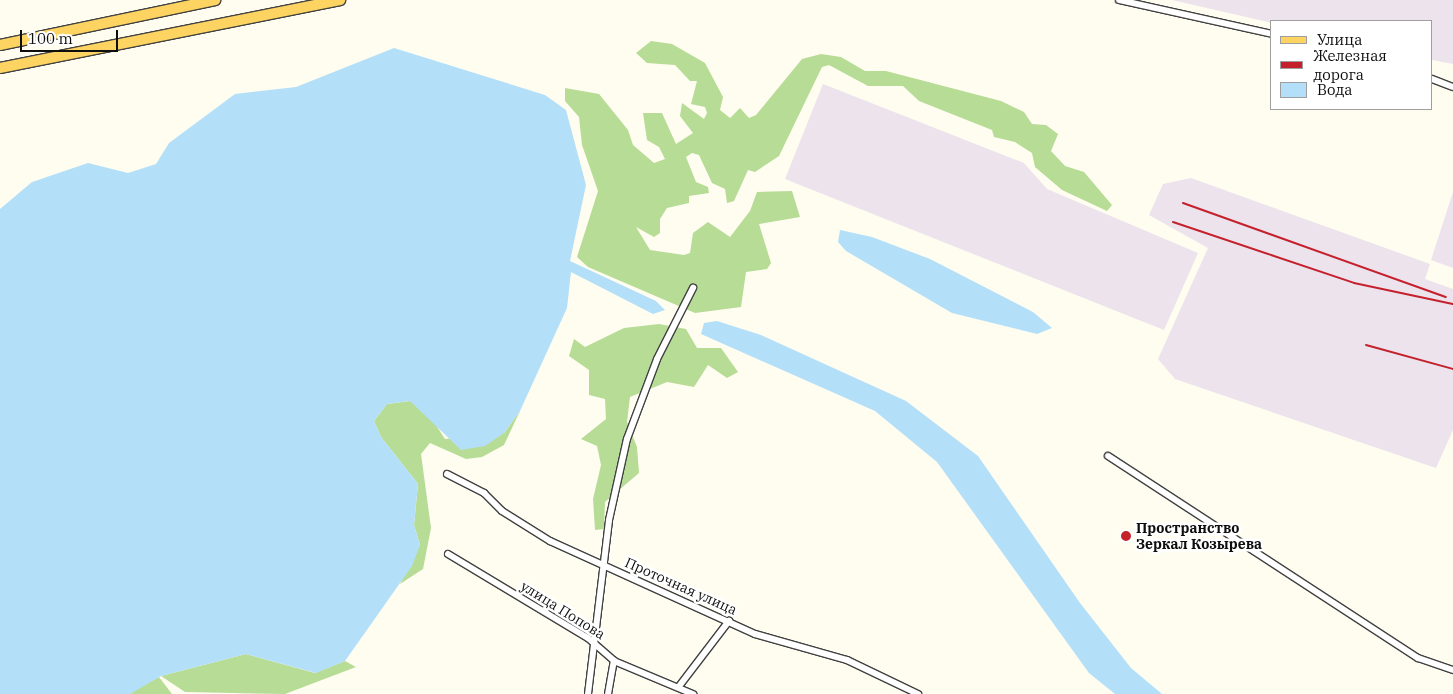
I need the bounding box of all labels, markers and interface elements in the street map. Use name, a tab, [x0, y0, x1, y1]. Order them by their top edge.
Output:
scale bar	[22, 20, 120, 52]
legend	[1270, 20, 1433, 110]
text: 100 m	[28, 29, 73, 48]
text: Улица	[1317, 30, 1362, 49]
text: Железная дорога	[1313, 46, 1387, 84]
text: Вода	[1317, 80, 1353, 99]
place label: Пространство Зеркал Козырева	[1136, 520, 1262, 552]
marker: Пространство Зеркал Козырева	[1120, 530, 1132, 542]
street label: Проточная улица	[622, 554, 740, 618]
street label: улица Попова	[518, 577, 608, 643]

